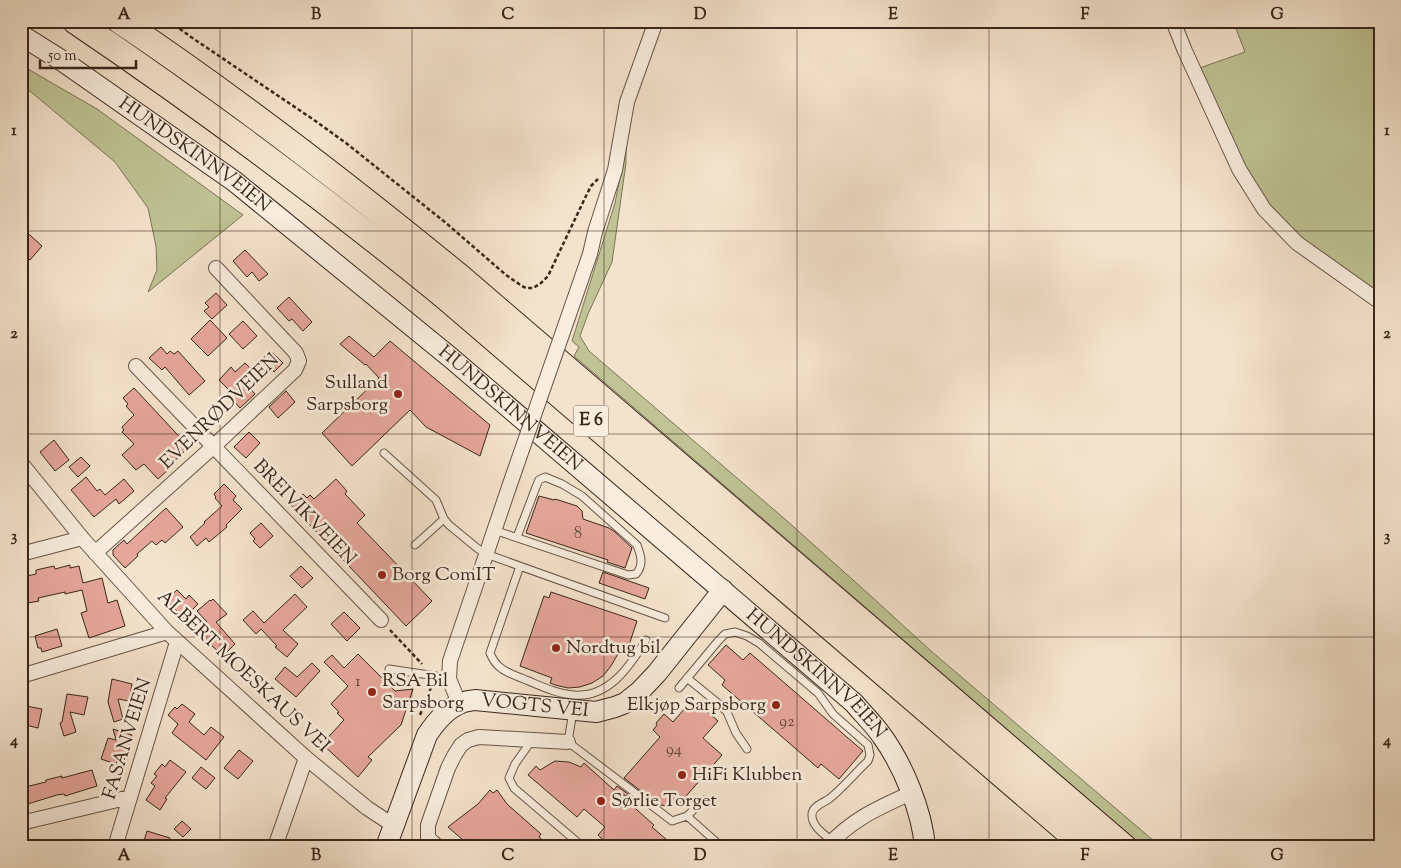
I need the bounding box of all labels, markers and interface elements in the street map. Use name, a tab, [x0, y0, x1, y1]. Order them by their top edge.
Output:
text: A	[118, 4, 131, 27]
text: B	[311, 4, 321, 27]
text: C	[502, 4, 515, 27]
text: D	[694, 4, 707, 27]
text: E	[888, 4, 898, 27]
text: F	[1081, 4, 1090, 27]
text: G	[1270, 4, 1284, 27]
scale bar	[40, 38, 136, 70]
text: 50 m	[47, 46, 77, 67]
street label: HUNDSKINNVEIEN	[113, 91, 276, 219]
text: 1	[11, 120, 17, 143]
text: 1	[1384, 120, 1390, 143]
text: 2	[10, 323, 18, 346]
text: 2	[1383, 323, 1391, 346]
street label: HUNDSKINNVEIEN	[432, 339, 588, 478]
street label: EVENRØDVEIEN	[154, 348, 286, 476]
place label: Sulland Sarpsborg	[306, 370, 388, 419]
marker: Sulland Sarpsborg	[392, 388, 404, 400]
road number: E 6	[574, 406, 608, 436]
street label: BREIVIKVEIEN	[246, 454, 362, 572]
house number: 8	[574, 523, 582, 546]
text: 3	[11, 526, 18, 549]
text: 3	[1384, 526, 1391, 549]
place label: Borg ComIT	[392, 562, 495, 589]
marker: Borg ComIT	[376, 569, 388, 581]
street label: ALBERT MOESKAUS VEI	[150, 584, 336, 760]
street label: HUNDSKINNVEIEN	[740, 602, 893, 744]
place label: Nordtug bil	[566, 635, 661, 662]
marker: Nordtug bil	[550, 642, 562, 654]
place label: RSA Bil Sarpsborg	[382, 668, 464, 717]
house number: 1	[355, 671, 361, 694]
street label: FASANVEIEN	[97, 675, 159, 803]
marker: RSA Bil Sarpsborg	[366, 686, 378, 698]
street label: VOGTS VEI	[479, 687, 590, 725]
place label: Elkjøp Sarpsborg	[627, 692, 766, 719]
marker: Elkjøp Sarpsborg	[770, 699, 782, 711]
house number: 92	[779, 711, 795, 734]
text: 4	[9, 730, 18, 753]
text: 4	[1382, 730, 1391, 753]
house number: 94	[666, 739, 682, 762]
place label: HiFi Klubben	[692, 762, 802, 789]
marker: HiFi Klubben	[676, 769, 688, 781]
place label: Sørlie Torget	[611, 788, 717, 815]
marker: Sørlie Torget	[595, 795, 607, 807]
text: A	[118, 845, 131, 868]
text: B	[311, 845, 321, 868]
text: C	[502, 845, 515, 868]
text: D	[694, 845, 707, 868]
text: E	[888, 845, 898, 868]
text: F	[1081, 845, 1090, 868]
text: G	[1270, 845, 1284, 868]

